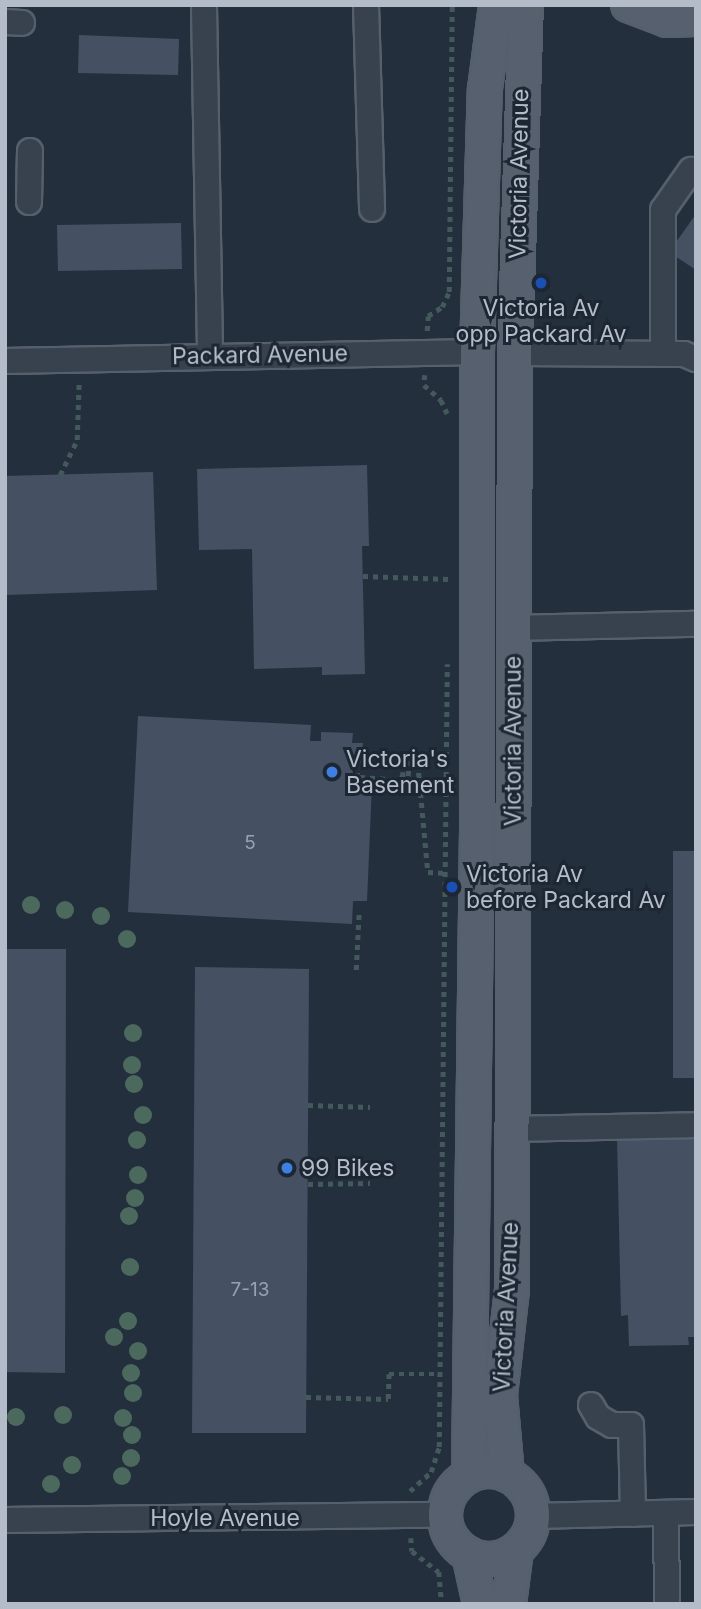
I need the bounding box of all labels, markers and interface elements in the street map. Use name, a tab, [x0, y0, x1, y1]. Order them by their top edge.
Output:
street label: Victoria Avenue	[504, 89, 534, 259]
marker: Victoria Av opp Packard Av	[533, 275, 549, 291]
place label: Victoria Av opp Packard Av	[456, 294, 626, 348]
street label: Packard Avenue	[172, 340, 348, 370]
street label: Victoria Avenue	[499, 656, 527, 826]
place label: Victoria's Basement	[346, 745, 454, 799]
marker: Victoria's Basement	[324, 764, 340, 780]
house number: 5	[244, 832, 256, 854]
place label: Victoria Av before Packard Av	[466, 860, 666, 914]
marker: Victoria Av before Packard Av	[444, 879, 460, 895]
place label: 99 Bikes	[301, 1154, 394, 1182]
marker: 99 Bikes	[279, 1160, 295, 1176]
street label: Victoria Avenue	[488, 1221, 524, 1393]
house number: 7-13	[231, 1279, 269, 1301]
street label: Hoyle Avenue	[150, 1504, 300, 1532]

